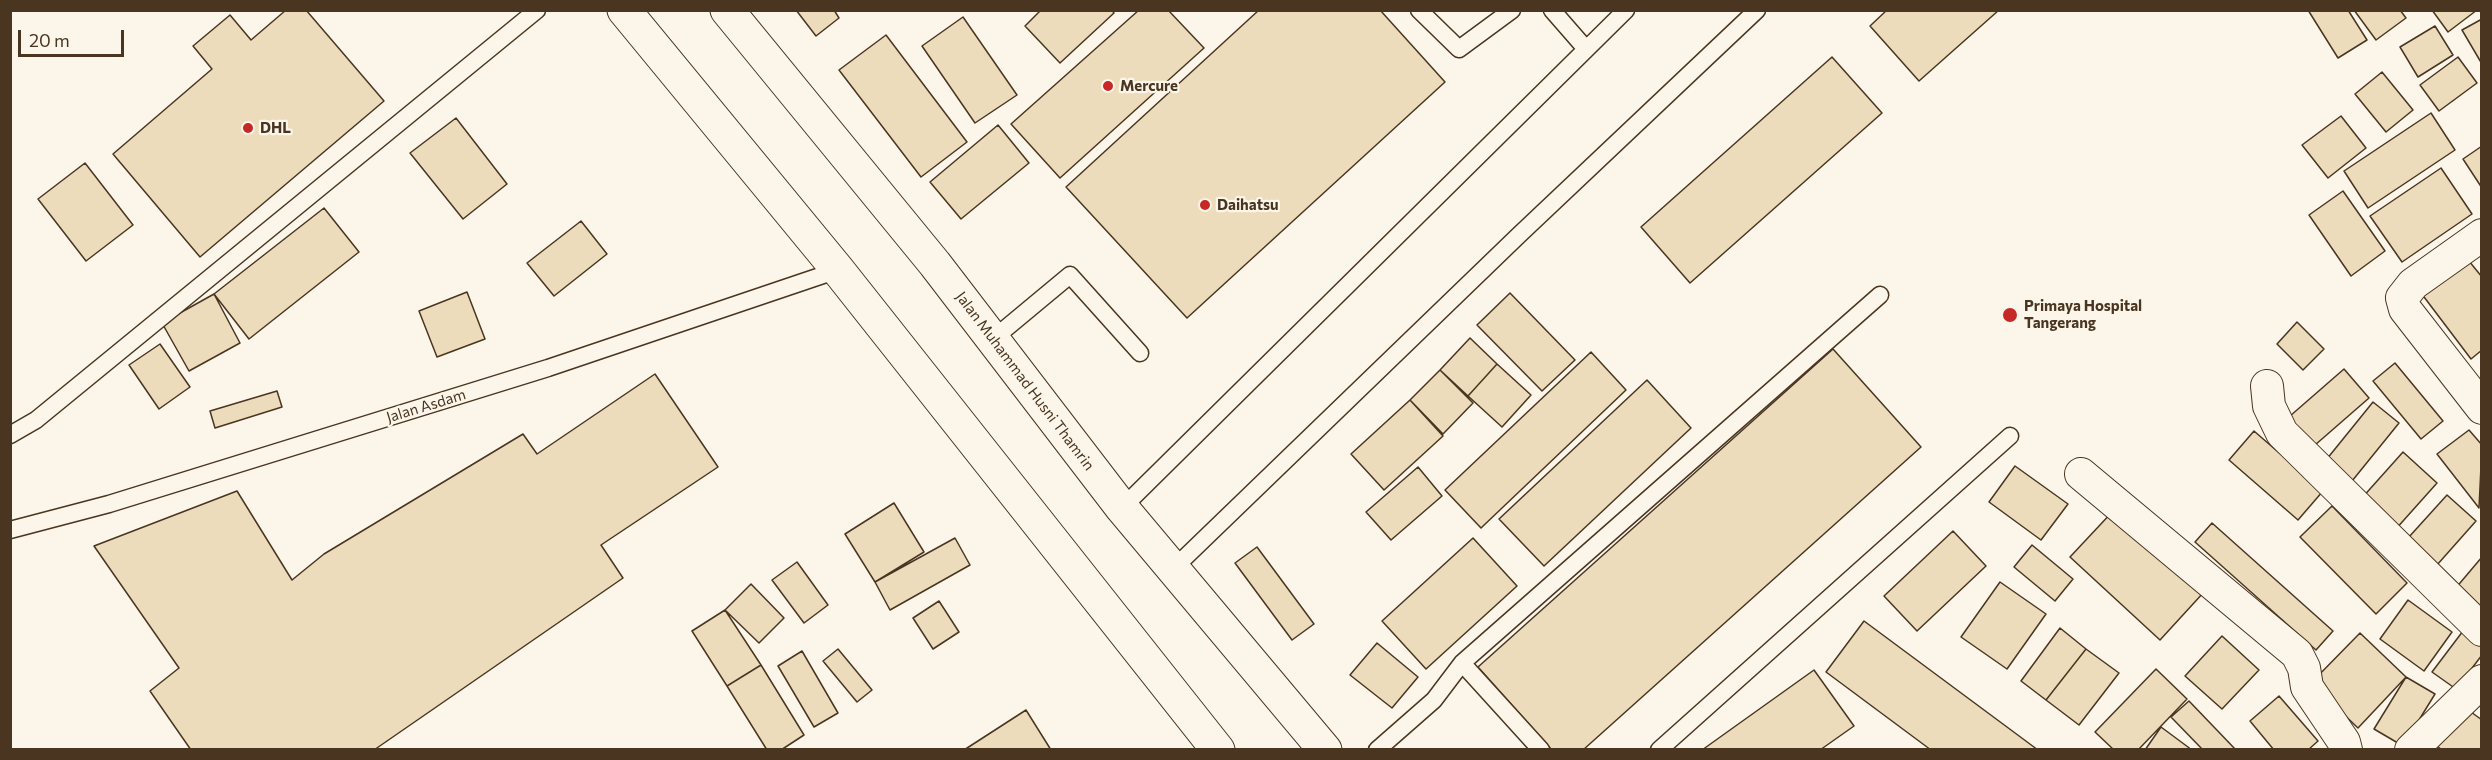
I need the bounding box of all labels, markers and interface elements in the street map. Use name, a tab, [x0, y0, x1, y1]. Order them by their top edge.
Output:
scale bar	[21, 18, 128, 56]
text: 20 m	[29, 29, 70, 51]
place label: Mercure	[1120, 77, 1178, 95]
marker: Mercure	[1101, 79, 1115, 93]
place label: DHL	[260, 119, 291, 137]
marker: DHL	[241, 121, 255, 135]
place label: Daihatsu	[1217, 196, 1279, 214]
marker: Daihatsu	[1198, 198, 1212, 212]
street label: Jalan Muhammad Husni Thamrin	[952, 288, 1098, 474]
place label: Primaya Hospital Tangerang	[2024, 297, 2142, 332]
marker: Primaya Hospital Tangerang	[2001, 306, 2019, 324]
street label: Jalan Asdam	[384, 385, 468, 427]

